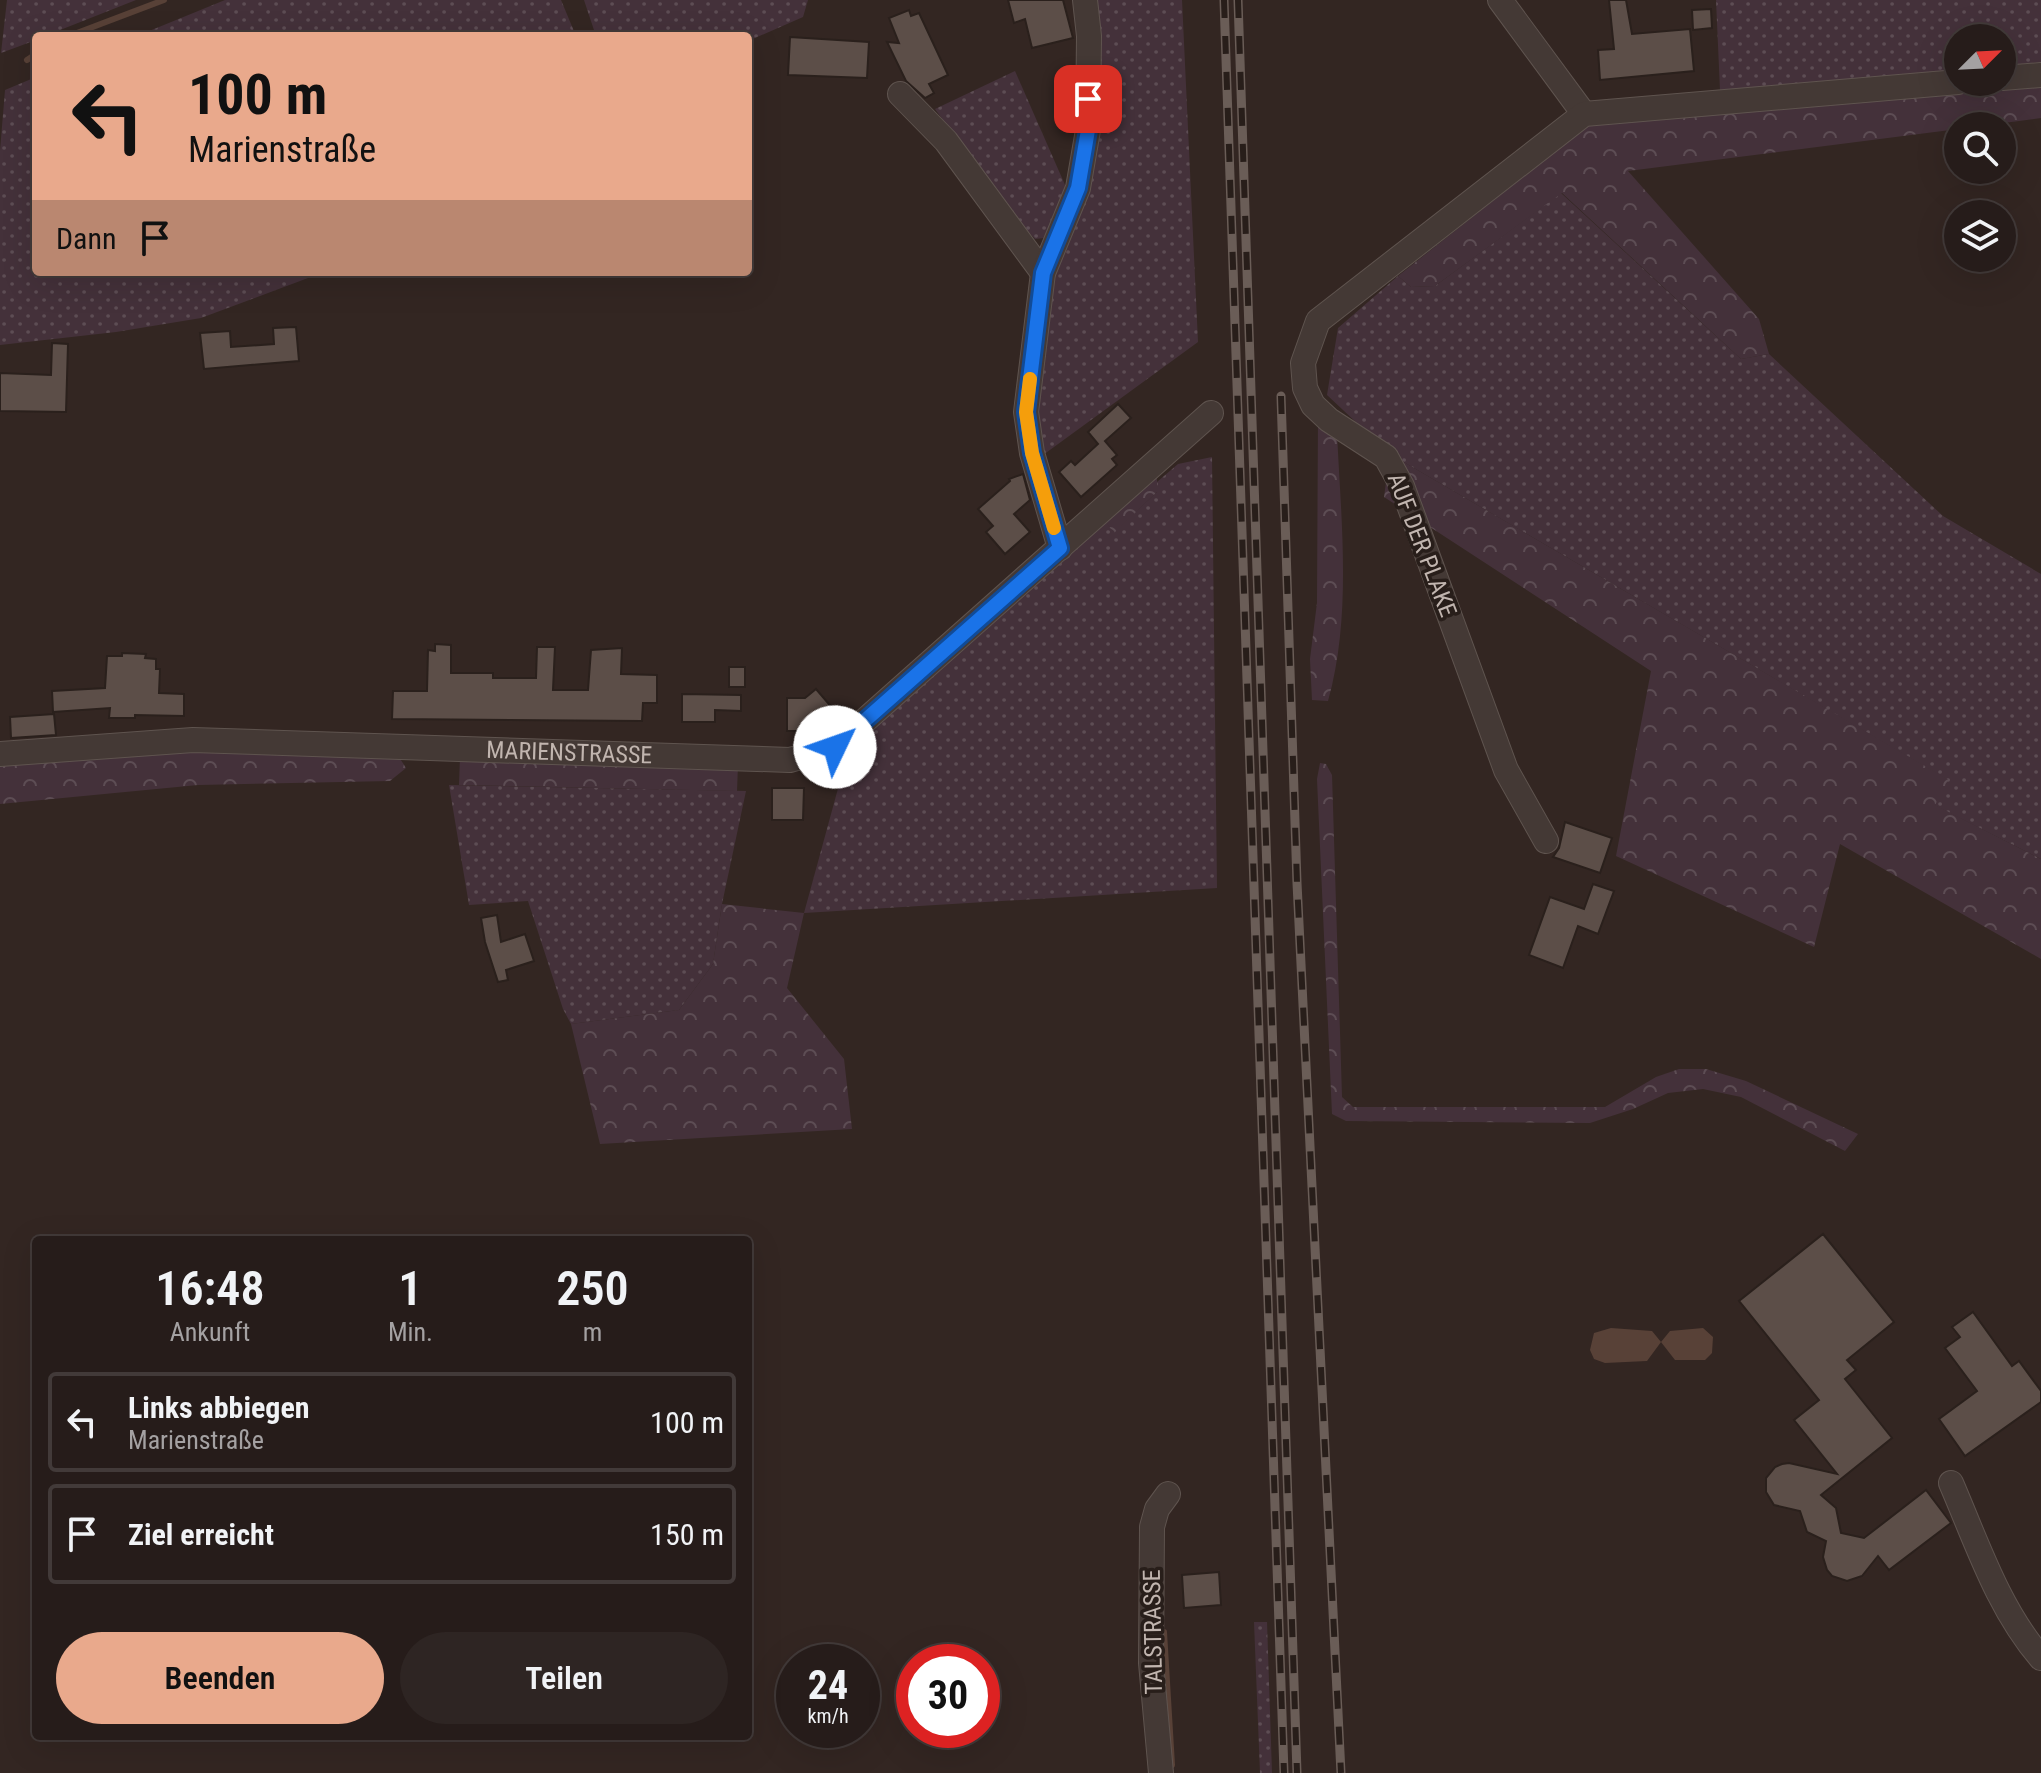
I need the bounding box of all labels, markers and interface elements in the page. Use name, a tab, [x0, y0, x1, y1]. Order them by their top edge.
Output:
north arrow	[1944, 24, 2016, 96]
map controls	[1944, 24, 2016, 272]
text: 100 m	[188, 62, 327, 128]
icon: left	[56, 64, 160, 168]
pin	[1054, 65, 1122, 133]
icon: arrive	[1066, 77, 1110, 121]
button: search	[1944, 112, 2016, 184]
text: Marienstraße	[188, 129, 376, 171]
button: layers	[1944, 200, 2016, 272]
icon: arrive	[133, 216, 177, 260]
text: Dann	[56, 221, 117, 256]
street label: AUF DER PLAKE	[1382, 469, 1462, 621]
position arrow	[793, 705, 877, 789]
street label: MARIENSTRASSE	[486, 736, 653, 769]
text: 16:48	[155, 1260, 265, 1317]
text: 1	[398, 1260, 422, 1317]
text: 250	[556, 1260, 629, 1317]
text: Ankunft	[170, 1317, 250, 1347]
text: Min.	[388, 1317, 433, 1347]
text: m	[583, 1317, 602, 1347]
text: Links abbiegen	[128, 1390, 310, 1425]
icon: left	[60, 1400, 104, 1444]
text: 100 m	[650, 1405, 724, 1440]
text: Marienstraße	[128, 1425, 264, 1455]
icon: arrive	[60, 1512, 104, 1556]
text: Ziel erreicht	[128, 1517, 274, 1552]
text: 150 m	[650, 1517, 724, 1552]
street label: TALSTRASSE	[1138, 1569, 1168, 1695]
button: Beenden	[56, 1632, 384, 1724]
button: Teilen	[400, 1632, 728, 1724]
speed limit sign: 30	[896, 1644, 1000, 1748]
text: 24	[808, 1662, 848, 1709]
text: km/h	[807, 1704, 849, 1728]

